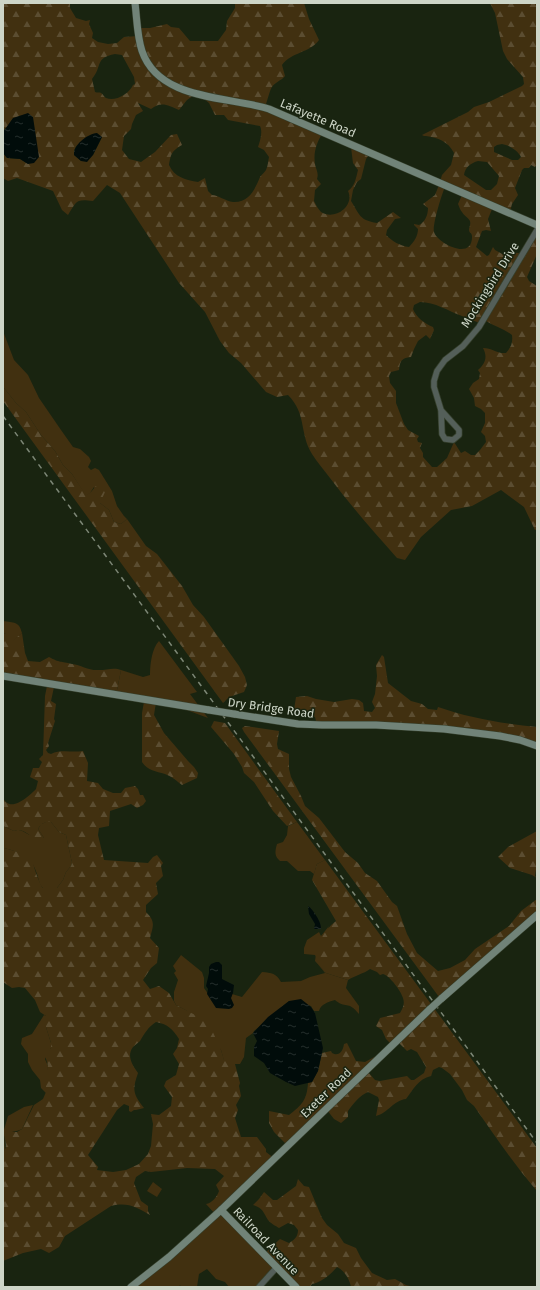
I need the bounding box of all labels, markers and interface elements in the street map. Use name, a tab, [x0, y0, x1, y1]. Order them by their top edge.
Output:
street label: Lafayette Road	[278, 96, 358, 140]
street label: Mockingbird Drive	[458, 240, 522, 330]
street label: Dry Bridge Road	[227, 695, 315, 721]
street label: Exeter Road	[298, 1065, 354, 1121]
street label: Railroad Avenue	[230, 1204, 302, 1278]

